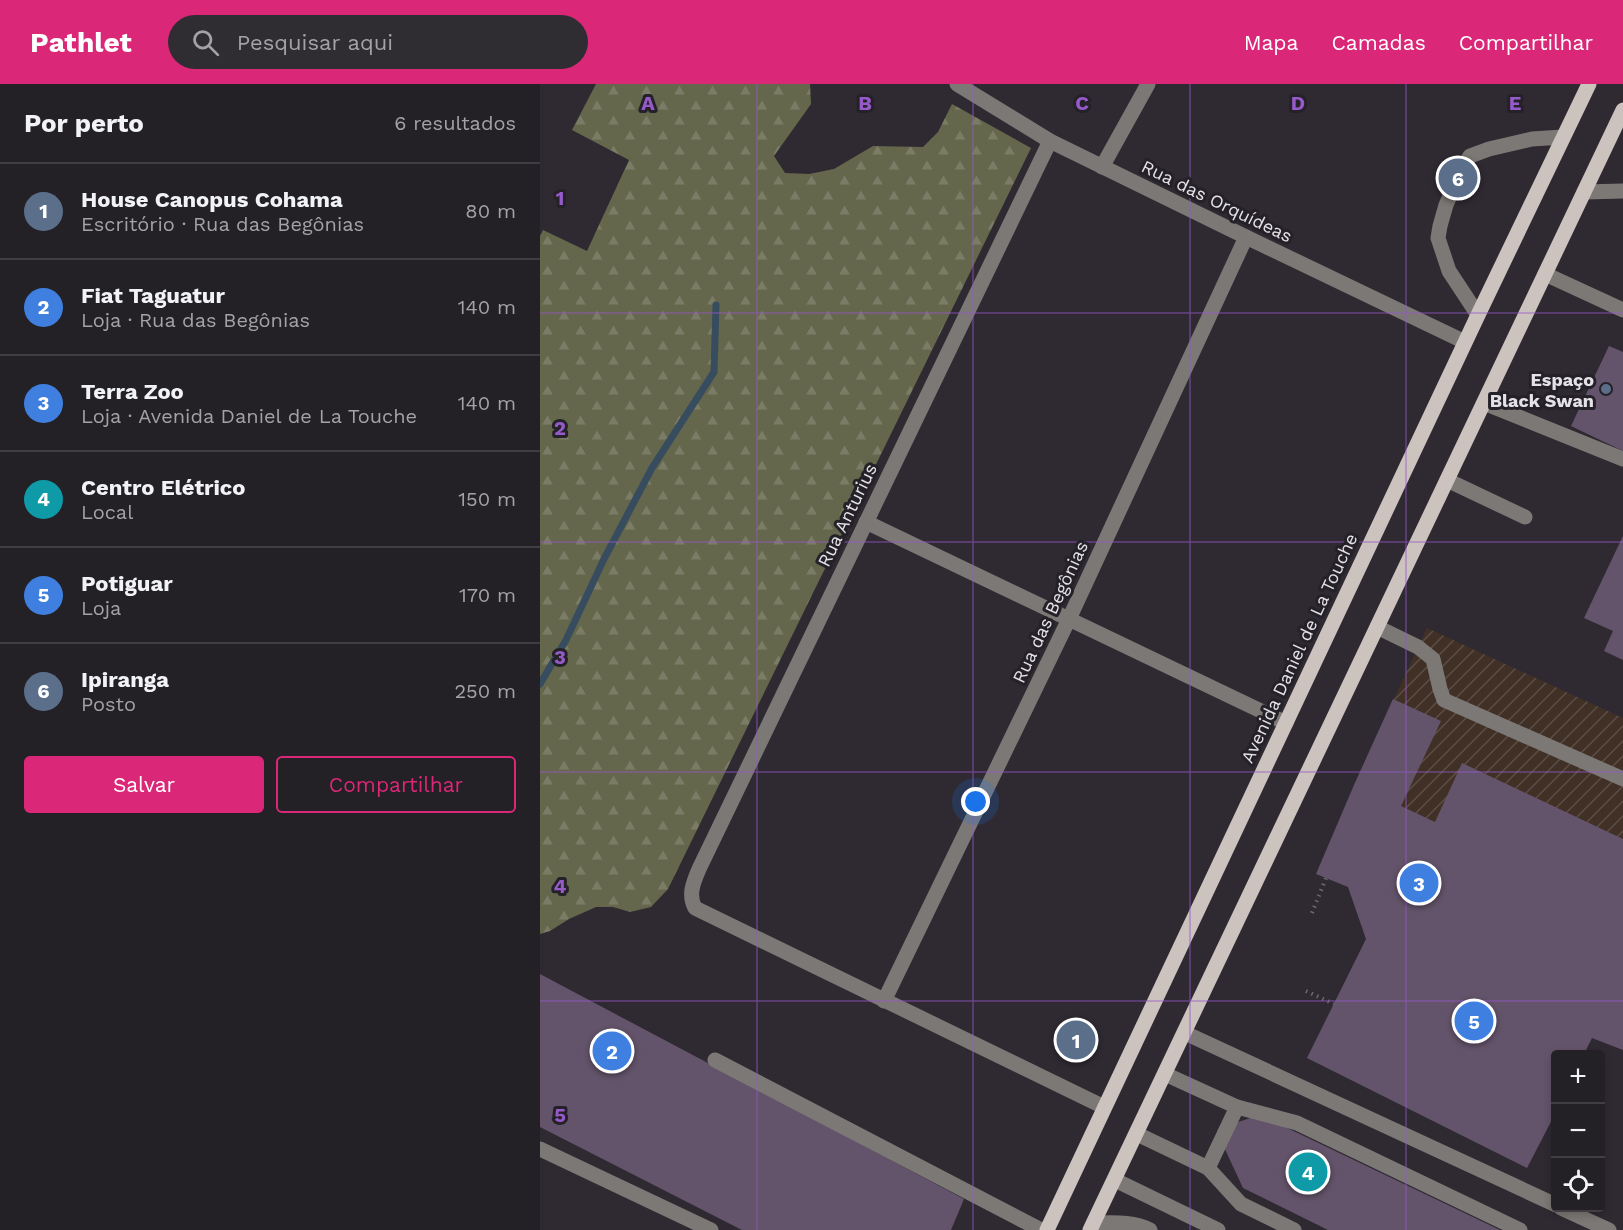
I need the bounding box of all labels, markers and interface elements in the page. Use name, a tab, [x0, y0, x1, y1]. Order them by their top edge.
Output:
search box	[168, 15, 588, 69]
text: Pathlet	[30, 26, 132, 59]
icon: search	[189, 26, 222, 59]
text: Pesquisar aqui	[237, 30, 393, 55]
text: Mapa	[1244, 30, 1298, 55]
text: Camadas	[1331, 30, 1426, 55]
text: Compartilhar	[1459, 30, 1593, 55]
text: A	[641, 91, 655, 115]
text: B	[858, 91, 872, 115]
text: C	[1075, 91, 1089, 115]
text: D	[1291, 91, 1305, 115]
text: E	[1509, 91, 1521, 115]
text: Por perto	[24, 108, 144, 138]
text: 6 resultados	[394, 111, 516, 135]
street label: Rua das Orquídeas	[1138, 155, 1296, 247]
pin: 6	[1438, 156, 1478, 200]
text: 1	[556, 186, 564, 210]
text: House Canopus Cohama	[81, 187, 343, 212]
text: 1	[39, 199, 48, 223]
text: 80 m	[465, 199, 516, 223]
text: Escritório · Rua das Begônias	[81, 212, 364, 236]
text: Fiat Taguatur	[81, 283, 225, 308]
text: 2	[38, 295, 49, 319]
text: 140 m	[458, 295, 516, 319]
text: Loja · Rua das Begônias	[81, 308, 310, 332]
place label: Espaço Black Swan	[1490, 369, 1594, 411]
text: Terra Zoo	[81, 379, 184, 404]
marker: Espaço Black Swan	[1599, 382, 1613, 396]
text: 3	[38, 391, 49, 415]
text: 140 m	[458, 391, 516, 415]
text: Loja · Avenida Daniel de La Touche	[81, 404, 417, 428]
text: 2	[554, 416, 566, 440]
street label: Rua Anturius	[813, 460, 881, 570]
text: Centro Elétrico	[81, 475, 246, 500]
text: 4	[37, 487, 50, 511]
text: 150 m	[458, 487, 516, 511]
text: Local	[81, 500, 133, 524]
street label: Avenida Daniel de La Touche	[1236, 530, 1362, 766]
street label: Rua das Begônias	[1008, 538, 1092, 686]
text: Potiguar	[81, 571, 173, 596]
text: 5	[38, 583, 49, 607]
text: 170 m	[459, 583, 516, 607]
text: Loja	[81, 596, 121, 620]
text: 3	[554, 645, 566, 669]
text: Ipiranga	[81, 667, 169, 692]
text: 6	[37, 679, 50, 703]
text: 250 m	[454, 679, 516, 703]
text: Posto	[81, 692, 136, 716]
button: Salvar	[24, 756, 264, 813]
button: Compartilhar	[276, 756, 516, 813]
your location	[961, 787, 990, 816]
pin: 3	[1400, 860, 1438, 906]
text: 4	[554, 874, 567, 898]
pin: 5	[1454, 998, 1494, 1044]
pin: 1	[1056, 1018, 1096, 1062]
pin: 2	[592, 1028, 632, 1074]
map controls	[1551, 1050, 1605, 1212]
button: +	[1551, 1050, 1605, 1104]
text: 5	[554, 1103, 566, 1127]
button: −	[1551, 1104, 1605, 1158]
pin: 4	[1288, 1150, 1328, 1194]
button: locate	[1551, 1158, 1605, 1212]

